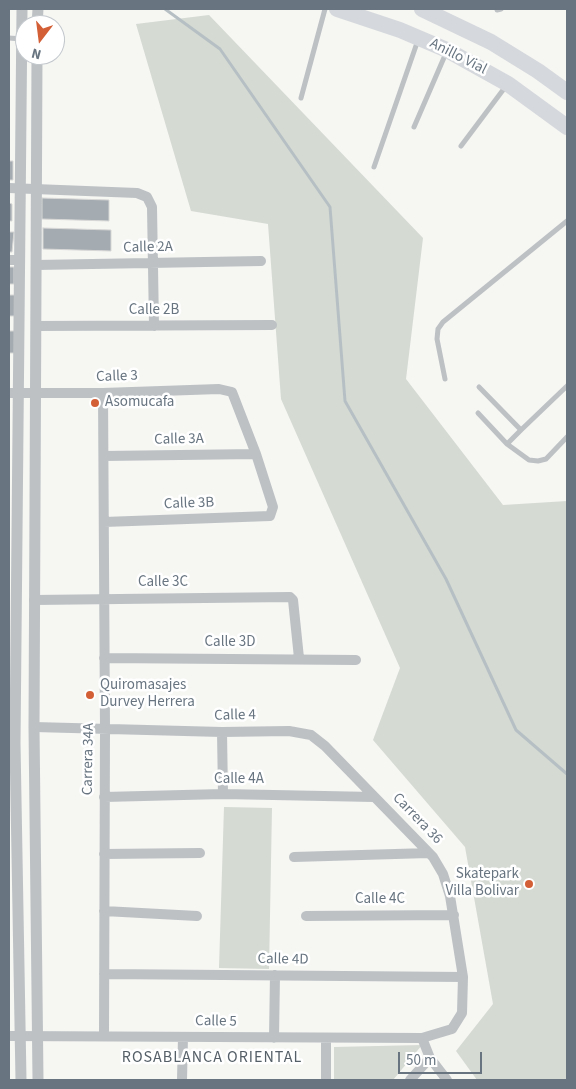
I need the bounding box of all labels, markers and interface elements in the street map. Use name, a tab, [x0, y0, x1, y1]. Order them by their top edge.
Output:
north arrow	[15, 15, 65, 65]
street label: Anillo Vial	[426, 35, 490, 79]
text: N	[29, 43, 43, 64]
street label: Calle 2A	[123, 239, 173, 257]
street label: Calle 2B	[129, 302, 179, 320]
street label: Calle 3	[96, 367, 138, 387]
place label: Asomucafa	[105, 394, 174, 412]
marker: Asomucafa	[89, 397, 101, 409]
street label: Calle 3A	[154, 431, 204, 449]
street label: Calle 3B	[163, 494, 215, 514]
street label: Calle 3C	[138, 574, 188, 592]
street label: Calle 3D	[205, 634, 255, 652]
place label: Quiromasajes Durvey Herrera	[100, 677, 195, 712]
marker: Quiromasajes Durvey Herrera	[84, 689, 96, 701]
street label: Calle 4	[214, 707, 256, 725]
street label: Carrera 34A	[79, 723, 99, 795]
street label: Calle 4A	[214, 771, 264, 789]
street label: Carrera 36	[388, 790, 446, 848]
place label: Skatepark Villa Bolivar	[445, 866, 519, 901]
marker: Skatepark Villa Bolivar	[523, 878, 535, 890]
street label: Calle 4C	[355, 891, 405, 909]
street label: Calle 4D	[257, 951, 309, 969]
street label: Calle 5	[195, 1013, 237, 1031]
scale bar	[401, 1042, 485, 1074]
district label: ROSABLANCA ORIENTAL	[119, 1048, 305, 1068]
text: 50 m	[406, 1050, 436, 1071]

